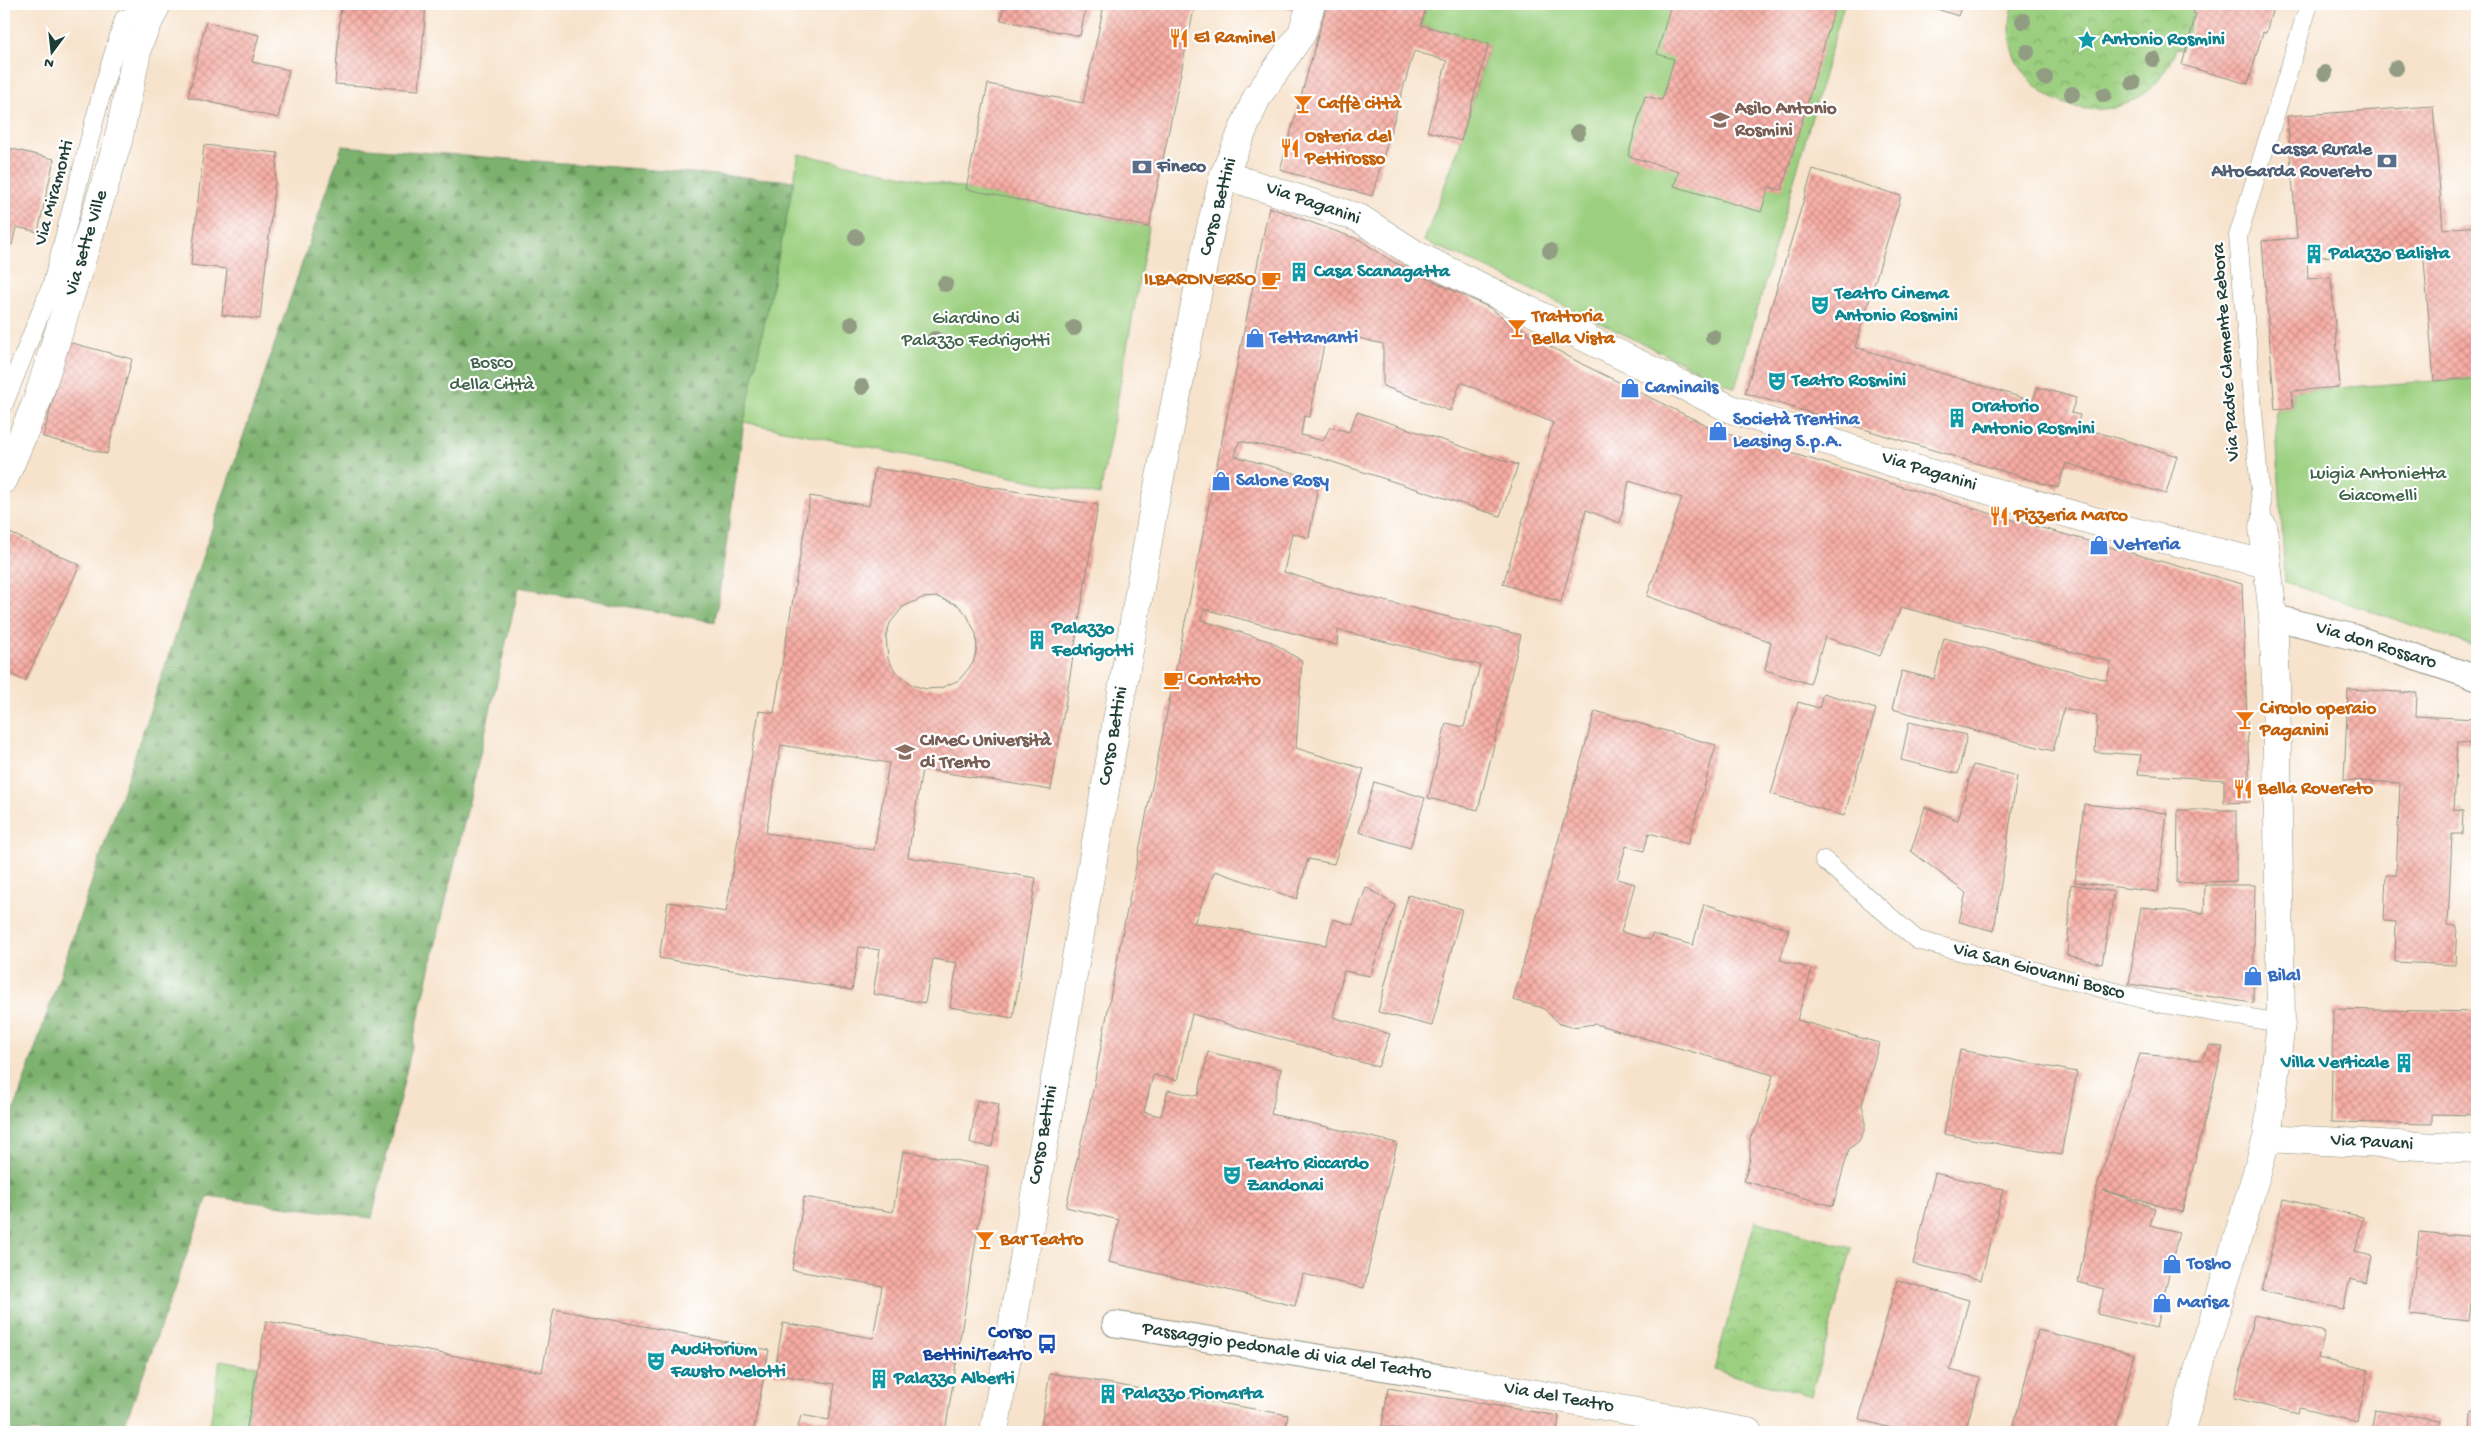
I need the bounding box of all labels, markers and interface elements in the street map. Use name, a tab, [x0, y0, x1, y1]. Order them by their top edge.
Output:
restaurant icon: El Raminel	[1168, 27, 1190, 49]
place label: El Raminel	[1194, 27, 1276, 50]
north arrow	[28, 28, 78, 78]
place icon: Antonio Rosmini	[2076, 29, 2098, 51]
place label: Antonio Rosmini	[2101, 29, 2225, 52]
text: N	[43, 53, 56, 72]
bar icon: Caffè città	[1292, 93, 1314, 115]
place label: Caffè città	[1317, 93, 1403, 116]
place label: Asilo Antonio Rosmini	[1734, 98, 1837, 143]
school or university icon: Asilo Antonio Rosmini	[1709, 109, 1731, 131]
place label: Osteria del Pettirosso	[1304, 126, 1392, 171]
restaurant icon: Osteria del Pettirosso	[1279, 137, 1301, 159]
street label: Via Miramonti	[30, 138, 80, 249]
place label: Cassa Rurale AltoGarda Rovereto	[2210, 139, 2373, 184]
bank icon: Cassa Rurale AltoGarda Rovereto	[2376, 150, 2398, 172]
street label: Corso Bettini	[1195, 155, 1243, 259]
bank icon: Fineco	[1131, 156, 1153, 178]
place label: Fineco	[1156, 156, 1206, 179]
street label: Via Paganini	[1262, 177, 1363, 231]
street label: Via sette Ville	[60, 187, 114, 300]
street label: Via Padre Clemente Rebora	[2208, 241, 2246, 463]
building icon: Palazzo Balista	[2303, 243, 2325, 265]
place label: Palazzo Balista	[2328, 243, 2451, 266]
building icon: Casa Scanagatta	[1288, 261, 1310, 283]
place label: Casa Scanagatta	[1313, 261, 1451, 284]
place label: ILBARDIVERSO	[1144, 269, 1257, 292]
cafe icon: ILBARDIVERSO	[1260, 269, 1282, 291]
place label: Teatro Cinema Antonio Rosmini	[1833, 283, 1958, 328]
theatre icon: Teatro Cinema Antonio Rosmini	[1809, 294, 1831, 316]
place label: Trattoria Bella Vista	[1530, 306, 1616, 351]
park label: Giardino di Palazzo Fedrigotti	[901, 308, 1050, 353]
bar icon: Trattoria Bella Vista	[1506, 317, 1528, 339]
shop icon: Tettamanti	[1244, 327, 1266, 349]
place label: Tettamanti	[1268, 327, 1358, 350]
park label: Bosco della Città	[450, 352, 536, 397]
theatre icon: Teatro Rosmini	[1766, 370, 1788, 392]
place label: Teatro Rosmini	[1790, 370, 1906, 393]
shop icon: Caminails	[1619, 377, 1641, 399]
place label: Caminails	[1644, 377, 1719, 400]
place label: Oratorio Antonio Rosmini	[1971, 396, 2095, 441]
building icon: Oratorio Antonio Rosmini	[1946, 407, 1968, 429]
place label: Società Trentina Leasing S.p.A.	[1733, 409, 1861, 454]
shop icon: Società Trentina Leasing S.p.A.	[1707, 420, 1729, 442]
street label: Via Paganini	[1878, 446, 1979, 497]
park label: Luigia Antonietta Giacomelli	[2310, 463, 2448, 508]
shop icon: Salone Rosy	[1210, 470, 1232, 492]
place label: Salone Rosy	[1236, 470, 1330, 493]
restaurant icon: Pizzeria Marco	[1988, 505, 2010, 527]
place label: Pizzeria Marco	[2013, 505, 2128, 528]
shop icon: Vetreria	[2088, 534, 2110, 556]
place label: Vetreria	[2113, 534, 2182, 557]
street label: Via don Rossaro	[2312, 616, 2439, 675]
place label: Palazzo Fedrigotti	[1051, 618, 1134, 663]
building icon: Palazzo Fedrigotti	[1026, 629, 1048, 651]
cafe icon: Contatto	[1162, 669, 1184, 691]
place label: Contatto	[1187, 669, 1261, 692]
street label: Corso Bettini	[1094, 684, 1134, 788]
place label: Circolo operaio Paganini	[2259, 698, 2376, 743]
bar icon: Circolo operaio Paganini	[2234, 709, 2256, 731]
place label: CIMeC Università di Trento	[919, 730, 1053, 775]
school or university icon: CIMeC Università di Trento	[894, 741, 916, 763]
restaurant icon: Bella Rovereto	[2232, 778, 2254, 800]
place label: Bella Rovereto	[2257, 778, 2373, 801]
street label: Via San Giovanni Bosco	[1950, 938, 2128, 1006]
shop icon: Bilal	[2242, 965, 2264, 987]
place label: Bilal	[2267, 965, 2301, 988]
place label: Villa Verticale	[2280, 1052, 2390, 1075]
building icon: Villa Verticale	[2393, 1052, 2415, 1074]
street label: Corso Bettini	[1024, 1083, 1064, 1187]
street label: Via Pavani	[2329, 1129, 2414, 1157]
place label: Teatro Riccardo Zandonai	[1245, 1153, 1369, 1198]
theatre icon: Teatro Riccardo Zandonai	[1221, 1164, 1243, 1186]
bar icon: Bar Teatro	[974, 1229, 996, 1251]
place label: Bar Teatro	[999, 1229, 1084, 1252]
shop icon: Tosho	[2161, 1253, 2183, 1275]
place label: Tosho	[2185, 1253, 2231, 1276]
shop icon: Marisa	[2151, 1292, 2173, 1314]
place label: Marisa	[2177, 1292, 2231, 1315]
street label: Passaggio pedonale di via del Teatro	[1140, 1318, 1434, 1386]
place label: Corso Bettini/Teatro	[922, 1322, 1032, 1367]
bus stop icon: Corso Bettini/Teatro	[1036, 1333, 1058, 1355]
place label: Auditorium Fausto Melotti	[670, 1339, 786, 1384]
theatre icon: Auditorium Fausto Melotti	[645, 1350, 667, 1372]
building icon: Palazzo Alberti	[868, 1368, 890, 1390]
place label: Palazzo Alberti	[893, 1368, 1015, 1391]
street label: Via del Teatro	[1501, 1377, 1616, 1419]
building icon: Palazzo Piomarta	[1097, 1383, 1119, 1405]
place label: Palazzo Piomarta	[1122, 1383, 1265, 1406]

